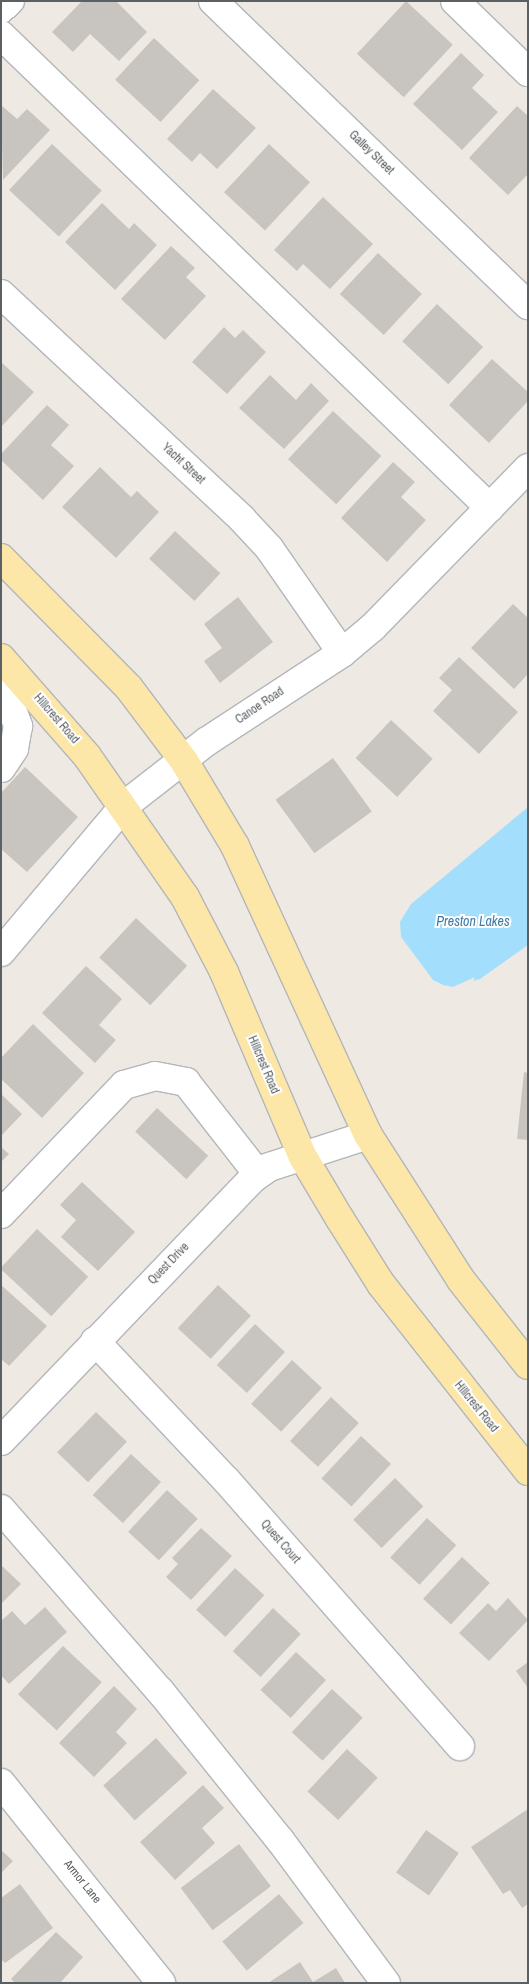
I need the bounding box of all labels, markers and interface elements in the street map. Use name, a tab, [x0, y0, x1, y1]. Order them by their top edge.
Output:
street label: Galley Street	[346, 128, 396, 178]
street label: Yacht Street	[159, 441, 207, 487]
street label: Canoe Road	[233, 685, 287, 727]
street label: Hillcrest Road	[30, 691, 82, 747]
water label: Preston Lakes	[436, 913, 510, 929]
street label: Hillcrest Road	[244, 1034, 282, 1096]
street label: Quest Drive	[146, 1240, 192, 1288]
street label: Hillcrest Road	[451, 1378, 501, 1436]
street label: Quest Court	[257, 1517, 303, 1567]
street label: Armor Lane	[60, 1857, 104, 1907]

